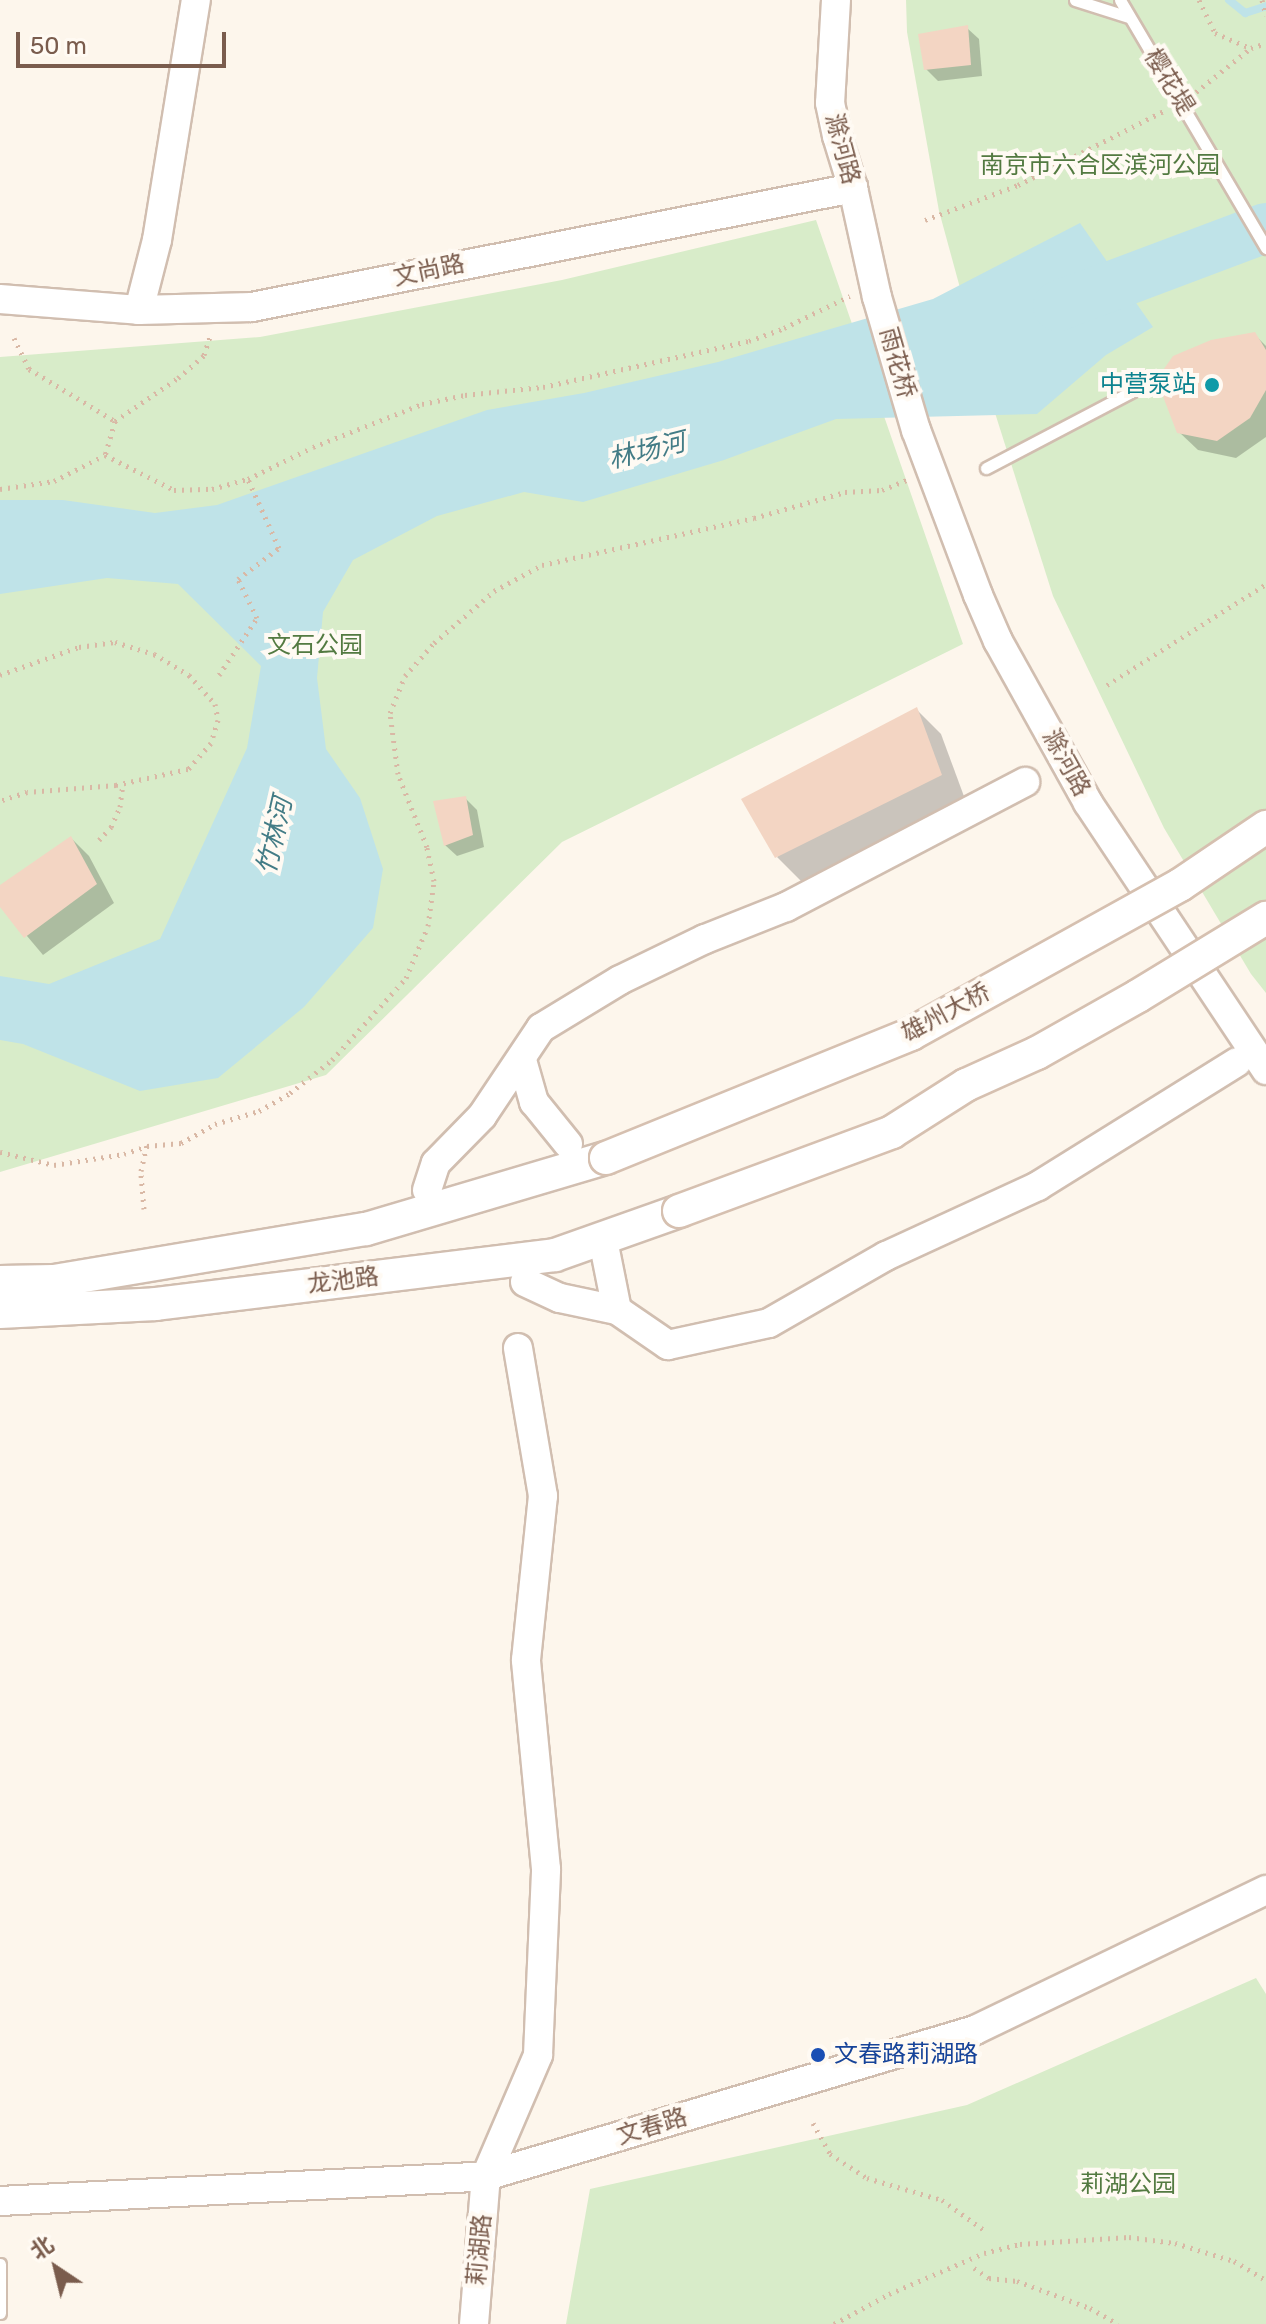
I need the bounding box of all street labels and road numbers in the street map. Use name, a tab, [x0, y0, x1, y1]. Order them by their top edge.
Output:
street label: 樱花堤	[1138, 44, 1200, 120]
street label: 滁河路	[819, 110, 865, 188]
street label: 文尚路	[391, 249, 467, 293]
street label: 雨花桥	[873, 324, 921, 402]
street label: 滁河路	[1036, 725, 1096, 801]
street label: 雄州大桥	[897, 978, 995, 1048]
street label: 龙池路	[306, 1262, 380, 1300]
street label: 文春路	[613, 2103, 691, 2151]
street label: 莉湖路	[463, 2213, 497, 2287]

